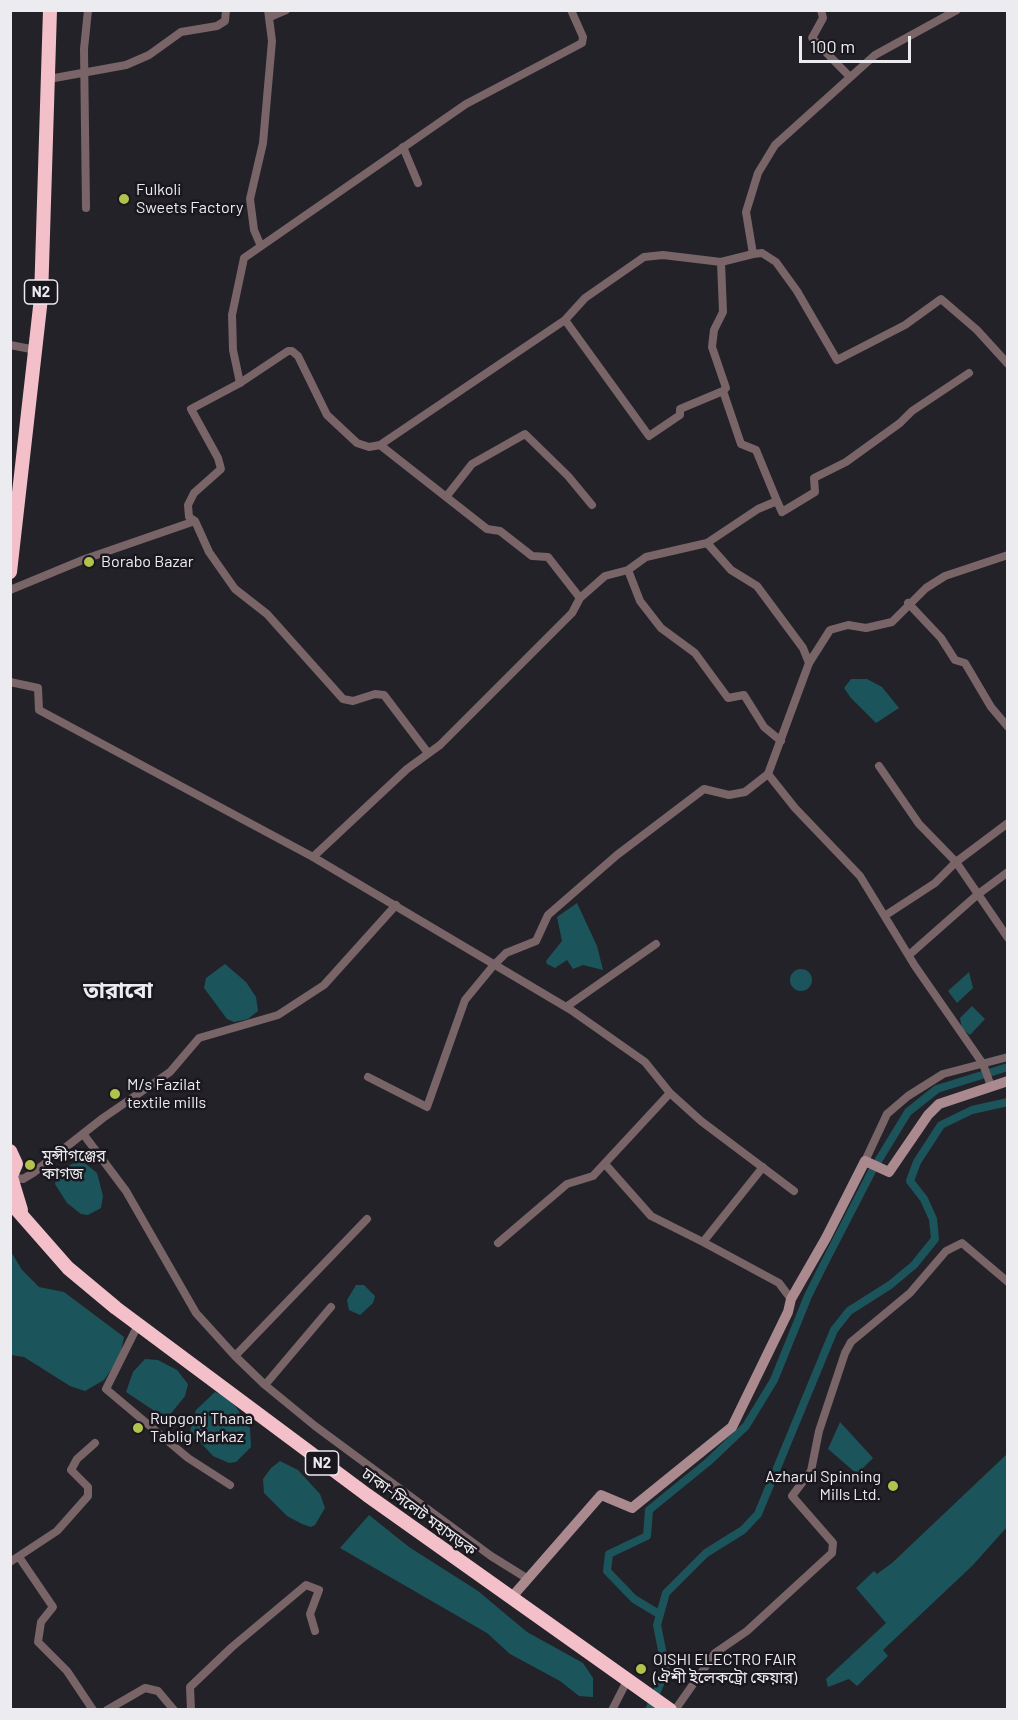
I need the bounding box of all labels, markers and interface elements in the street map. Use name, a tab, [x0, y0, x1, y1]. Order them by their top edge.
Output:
scale bar	[802, 24, 914, 62]
text: 100 m	[810, 35, 855, 57]
place label: Fulkoli Sweets Factory	[136, 180, 243, 218]
marker: Fulkoli Sweets Factory	[117, 192, 131, 206]
road number: N2	[24, 280, 57, 304]
place label: Borabo Bazar	[101, 552, 193, 572]
marker: Borabo Bazar	[82, 555, 96, 569]
district label: তারাবো	[83, 978, 153, 1004]
place label: M/s Fazilat textile mills	[127, 1075, 206, 1113]
marker: M/s Fazilat textile mills	[108, 1087, 122, 1101]
place label: মুন্সীগঞ্জের কাগজ	[42, 1146, 106, 1184]
marker: মুন্সীগঞ্জের কাগজ	[23, 1158, 37, 1172]
place label: Rupgonj Thana Tablig Markaz	[150, 1409, 253, 1447]
marker: Rupgonj Thana Tablig Markaz	[131, 1421, 145, 1435]
road number: N2	[306, 1451, 338, 1475]
street label: ঢাকা-সিলেট মহাসড়ক	[358, 1464, 480, 1560]
place label: Azharul Spinning Mills Ltd.	[765, 1467, 881, 1505]
marker: Azharul Spinning Mills Ltd.	[886, 1479, 900, 1493]
place label: OISHI ELECTRO FAIR (ঐশী ইলেকট্রো ফেয়ার)	[653, 1650, 797, 1688]
marker: OISHI ELECTRO FAIR (ঐশী ইলেকট্রো ফেয়ার)	[634, 1662, 648, 1676]

